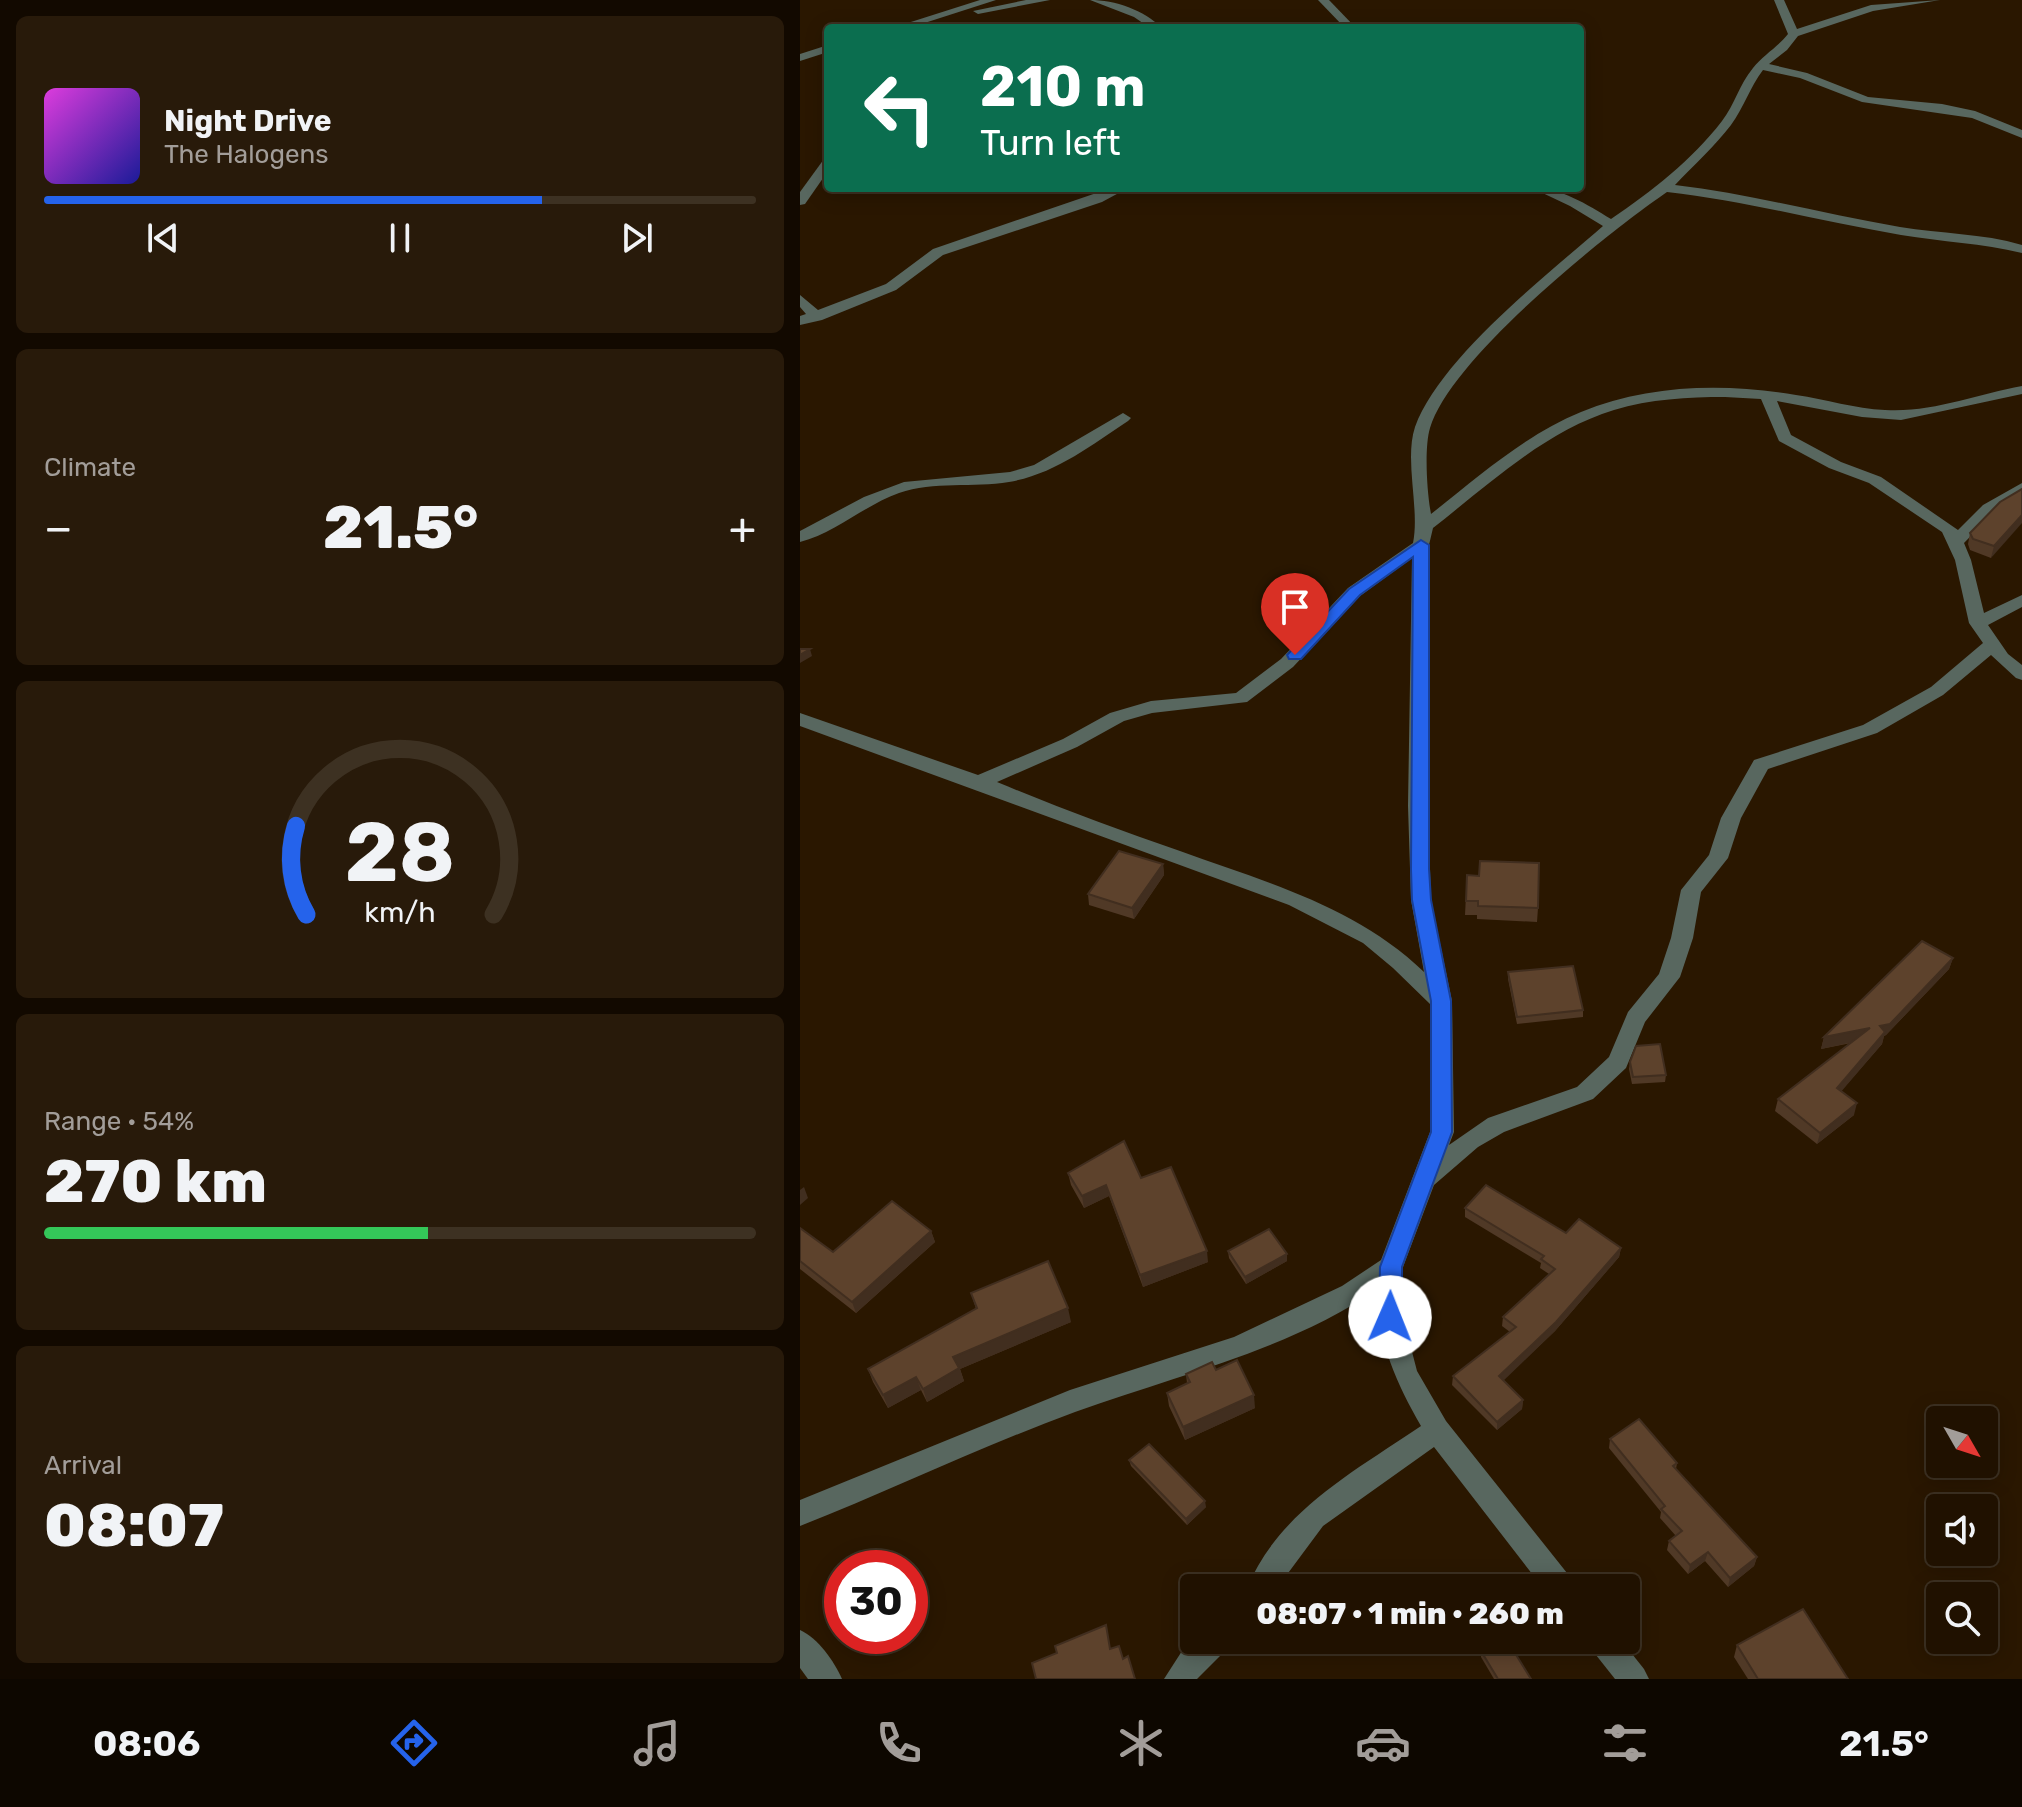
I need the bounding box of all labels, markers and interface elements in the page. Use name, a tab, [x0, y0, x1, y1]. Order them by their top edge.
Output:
text: 210 m	[980, 54, 1146, 120]
icon: left	[848, 56, 952, 160]
text: Night Drive	[164, 103, 332, 139]
text: Turn left	[980, 121, 1121, 164]
text: The Halogens	[164, 139, 329, 170]
icon: previous	[141, 216, 185, 260]
icon: pause	[378, 216, 422, 260]
icon: next	[615, 216, 659, 260]
text: Climate	[44, 452, 136, 483]
text: 21.5°	[323, 492, 478, 563]
text: −	[44, 502, 73, 554]
text: +	[729, 502, 756, 554]
pin	[1261, 573, 1329, 655]
icon: arrive	[1273, 585, 1317, 629]
text: 28	[345, 803, 455, 902]
text: km/h	[364, 896, 436, 930]
text: Range · 54%	[44, 1106, 194, 1137]
text: 270 km	[44, 1146, 267, 1217]
position arrow	[1348, 1275, 1432, 1359]
north arrow	[1926, 1406, 1998, 1478]
map controls	[1926, 1406, 1998, 1654]
text: Arrival	[44, 1450, 122, 1481]
text: 08:07	[44, 1490, 224, 1561]
button: sound	[1926, 1494, 1998, 1566]
speed limit sign: 30	[824, 1550, 928, 1654]
button: search	[1926, 1582, 1998, 1654]
text: 08:07 · 1 min · 260 m	[1256, 1596, 1564, 1632]
icon: directions	[386, 1715, 442, 1771]
icon: music	[629, 1715, 685, 1771]
icon: phone	[871, 1715, 927, 1771]
icon: climate	[1113, 1715, 1169, 1771]
icon: car	[1355, 1715, 1411, 1771]
icon: filters	[1597, 1715, 1653, 1771]
text: 08:06	[93, 1722, 200, 1765]
text: 21.5°	[1839, 1722, 1929, 1765]

